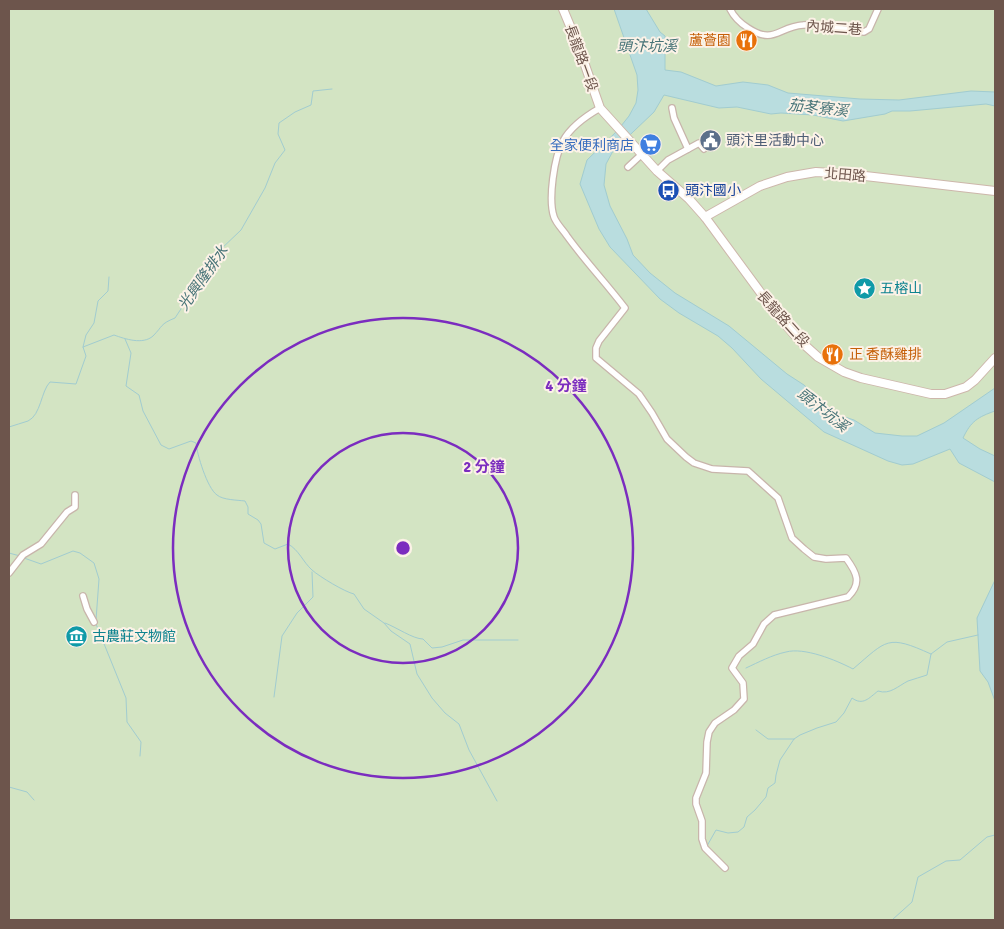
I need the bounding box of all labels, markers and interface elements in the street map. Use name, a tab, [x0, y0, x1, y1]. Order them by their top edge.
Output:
street label: 內城二巷	[805, 18, 863, 38]
street label: 長龍路一段	[561, 22, 601, 94]
restaurant icon: 蘆薈園	[735, 28, 759, 52]
place label: 蘆薈園	[689, 32, 731, 49]
water label: 頭汴坑溪	[617, 37, 679, 55]
water label: 茄苳寮溪	[787, 96, 851, 120]
public building icon: 頭汴里活動中心	[698, 128, 722, 152]
place label: 頭汴里活動中心	[726, 132, 824, 149]
supermarket icon: 全家便利商店	[638, 133, 662, 157]
place label: 全家便利商店	[550, 137, 634, 154]
street label: 北田路	[823, 165, 867, 185]
bus stop icon: 頭汴國小	[657, 178, 681, 202]
place label: 頭汴國小	[685, 182, 741, 199]
water label: 光興隆排水	[174, 241, 232, 314]
place icon: 五榕山	[852, 276, 876, 300]
place label: 五榕山	[880, 280, 922, 297]
street label: 長龍路二段	[753, 287, 813, 351]
restaurant icon: 正 香酥雞排	[821, 342, 845, 366]
place label: 正 香酥雞排	[849, 346, 922, 363]
text: 4 分鐘	[545, 377, 587, 395]
water label: 頭汴坑溪	[794, 384, 854, 437]
text: 2 分鐘	[463, 458, 505, 476]
centre of rings	[394, 539, 412, 557]
museum icon: 古農莊文物館	[64, 624, 88, 648]
place label: 古農莊文物館	[92, 628, 176, 645]

